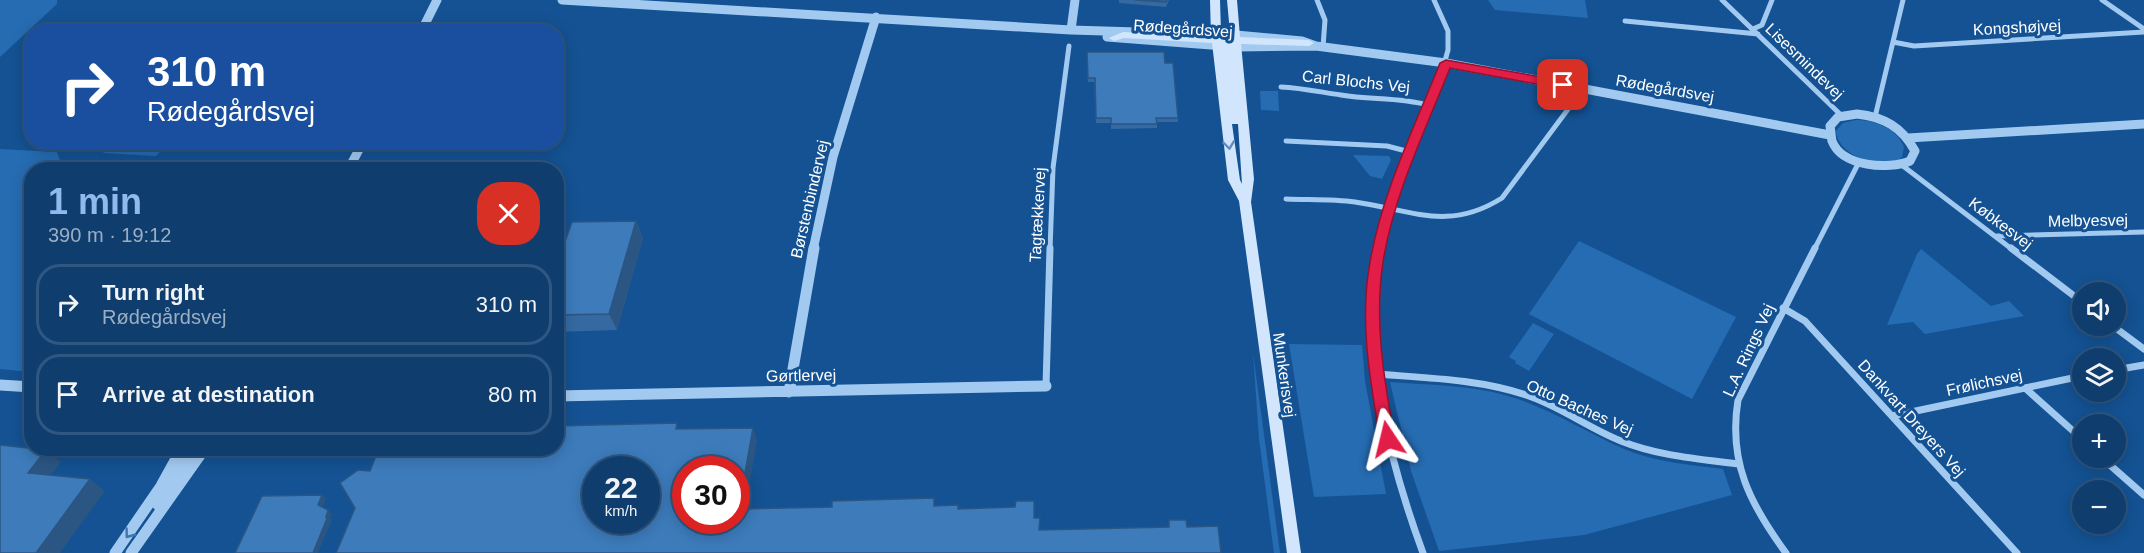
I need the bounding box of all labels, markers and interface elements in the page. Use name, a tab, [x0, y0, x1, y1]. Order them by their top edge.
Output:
street label: Rødegårdsvej	[1133, 17, 1233, 40]
street label: Kongshøjvej	[1973, 17, 2061, 38]
street label: Lisesmindevej	[1762, 20, 1847, 103]
icon: right	[48, 48, 126, 126]
text: 310 m	[147, 48, 266, 95]
pin	[1537, 59, 1588, 110]
street label: Carl Blochs Vej	[1301, 67, 1411, 96]
icon: arrive	[1546, 68, 1579, 101]
street label: Rødegårdsvej	[1614, 71, 1715, 106]
text: Rødegårdsvej	[147, 97, 315, 127]
street label: Børstenbindervej	[788, 138, 831, 260]
one-way arrow	[1223, 141, 1235, 150]
street label: Tagtækkervej	[1027, 167, 1048, 263]
text: 1 min	[48, 181, 142, 222]
button: close	[477, 182, 540, 245]
street label: Købkesvej	[1966, 194, 2036, 253]
street label: Melbyesvej	[2048, 211, 2128, 230]
text: 390 m · 19:12	[48, 224, 171, 246]
text: Turn right	[102, 280, 204, 305]
map controls	[2072, 282, 2126, 534]
button: sound	[2072, 282, 2126, 336]
icon: right	[51, 288, 84, 321]
text: 310 m	[476, 292, 537, 317]
street label: L.A. Rings Vej	[1720, 301, 1777, 399]
text: Rødegårdsvej	[102, 306, 227, 328]
street label: Munkerisvej	[1270, 332, 1299, 419]
button: layers	[2072, 348, 2126, 402]
street label: Dankvart Dreyers Vej	[1855, 356, 1969, 480]
street label: Gørtlervej	[766, 366, 836, 385]
street label: Frølichsvej	[1945, 366, 2024, 399]
street label: Otto Baches Vej	[1524, 376, 1636, 439]
icon: arrive	[51, 378, 84, 411]
text: Arrive at destination	[102, 382, 315, 407]
text: 80 m	[488, 382, 537, 407]
position arrow	[1356, 407, 1420, 471]
button: +	[2072, 414, 2126, 468]
speed limit sign: 30	[672, 456, 750, 534]
text: 22	[604, 471, 638, 504]
button: −	[2072, 480, 2126, 534]
text: km/h	[605, 502, 637, 519]
one-way arrow	[126, 527, 137, 538]

